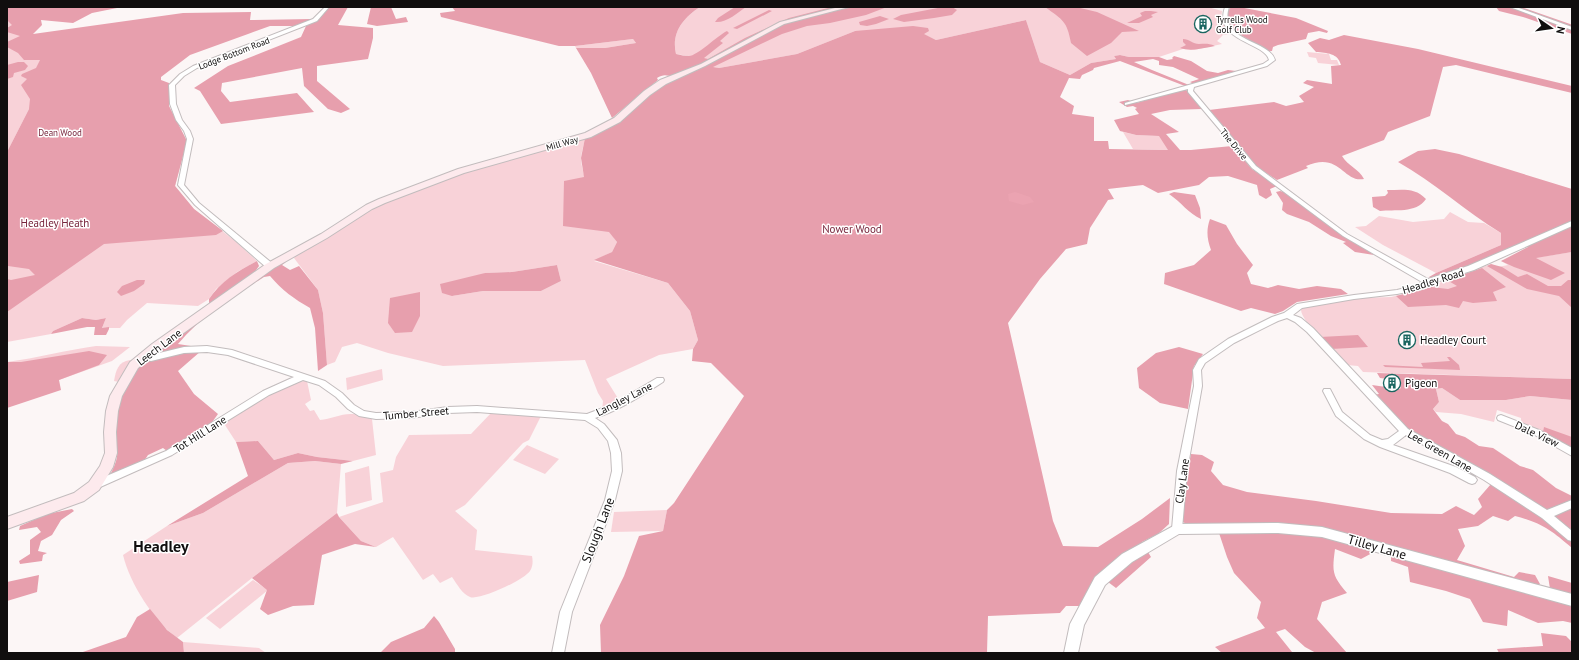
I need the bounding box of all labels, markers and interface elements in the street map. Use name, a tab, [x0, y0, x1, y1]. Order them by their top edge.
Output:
north arrow	[1531, 8, 1571, 48]
building icon: Tyrrells Wood Golf Club	[1193, 14, 1213, 34]
place label: Tyrrells Wood Golf Club	[1216, 14, 1268, 35]
text: N	[1553, 25, 1568, 35]
street label: Lodge Bottom Road	[197, 34, 271, 72]
street label: The Drive	[1218, 126, 1250, 162]
park label: Dean Wood	[38, 127, 82, 138]
street label: Mill Way	[545, 133, 580, 153]
park label: Headley Heath	[21, 216, 89, 230]
park label: Nower Wood	[822, 222, 882, 236]
street label: Headley Road	[1400, 265, 1466, 297]
street label: Leech Lane	[134, 325, 184, 368]
building icon: Headley Court	[1397, 330, 1417, 350]
place label: Headley Court	[1420, 333, 1486, 347]
building icon: Pigeon	[1382, 373, 1402, 393]
place label: Pigeon	[1405, 376, 1437, 390]
street label: Langley Lane	[593, 379, 655, 419]
street label: Tumber Street	[382, 403, 450, 423]
street label: Tot Hill Lane	[171, 412, 229, 456]
street label: Dale View	[1513, 418, 1561, 450]
street label: Lee Green Lane	[1405, 427, 1475, 475]
street label: Clay Lane	[1172, 457, 1192, 504]
street label: Slough Lane	[578, 495, 618, 565]
street label: Tilley Lane	[1346, 531, 1408, 563]
district label: Headley	[133, 536, 189, 556]

